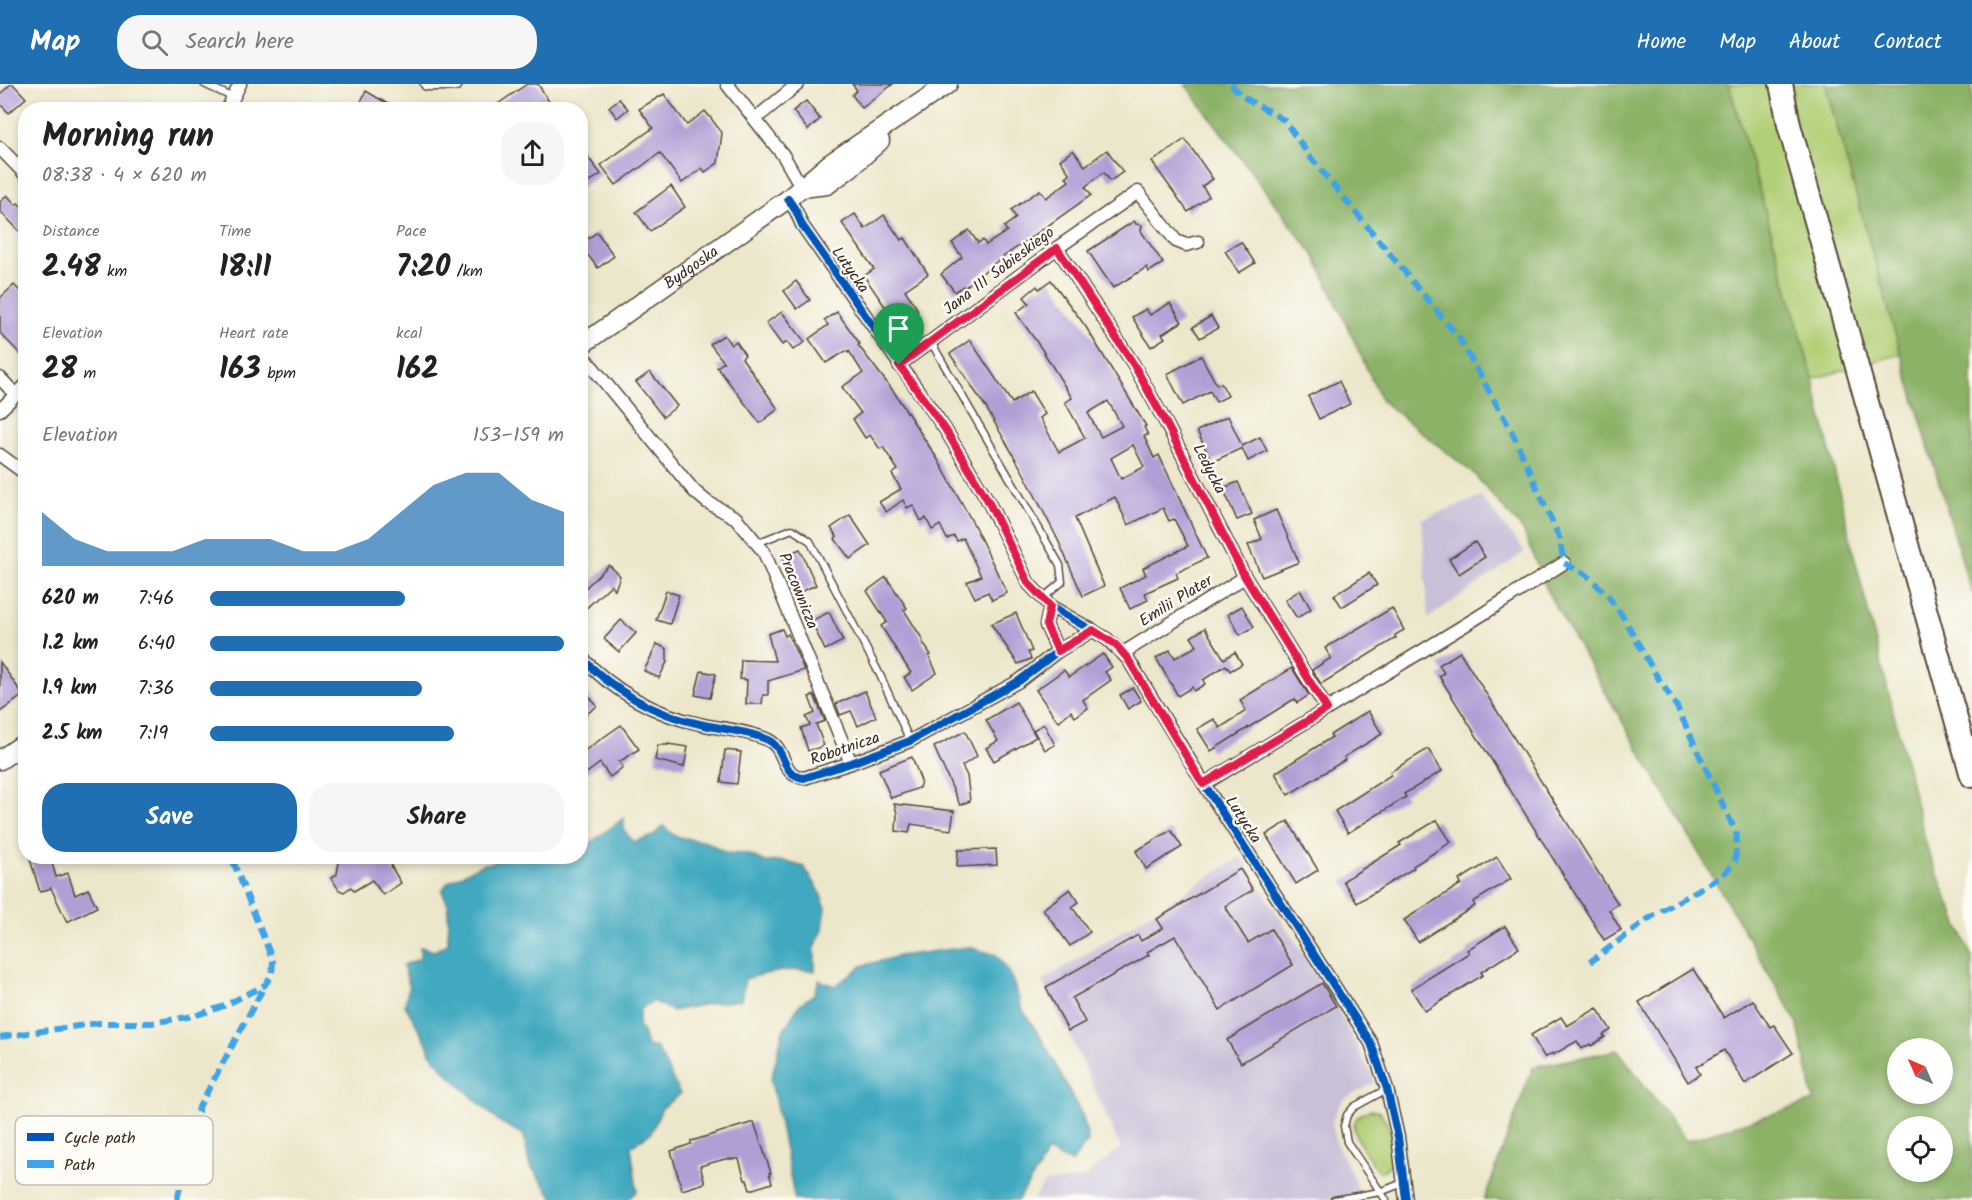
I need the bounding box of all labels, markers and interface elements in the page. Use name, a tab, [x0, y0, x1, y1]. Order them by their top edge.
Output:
search box	[117, 15, 537, 69]
text: Map	[30, 20, 81, 65]
text: Search here	[186, 25, 294, 60]
icon: search	[138, 26, 171, 59]
text: Home	[1637, 26, 1686, 59]
text: Map	[1719, 26, 1756, 59]
text: About	[1789, 26, 1840, 59]
text: Contact	[1873, 26, 1942, 59]
text: Morning run	[42, 111, 214, 164]
button: share	[501, 122, 564, 185]
text: 08:38 · 4 × 620 m	[42, 160, 207, 192]
text: Distance	[42, 219, 100, 244]
text: Time	[219, 219, 251, 244]
text: Pace	[396, 219, 427, 244]
street label: Jana III Sobieskiego	[938, 221, 1060, 321]
street label: Bydgoska	[658, 239, 724, 296]
street label: Lutycka	[825, 241, 875, 299]
text: 2.48	[42, 244, 101, 292]
text: 18:11	[219, 244, 271, 292]
text: 7:20	[396, 244, 450, 292]
text: km	[101, 259, 127, 284]
text: /km	[450, 259, 483, 284]
pin	[873, 303, 924, 365]
icon: arrive	[882, 312, 915, 345]
text: Elevation	[42, 321, 103, 346]
text: Heart rate	[219, 321, 289, 346]
text: kcal	[396, 321, 422, 346]
text: 28	[42, 346, 77, 394]
text: 163	[219, 346, 261, 394]
text: 162	[396, 346, 439, 394]
text: m	[77, 361, 96, 386]
text: bpm	[261, 361, 296, 386]
text: Elevation	[42, 420, 118, 452]
text: 153–159 m	[473, 420, 564, 452]
street label: Ledycka	[1186, 439, 1232, 499]
street label: Pracownicza	[771, 549, 825, 633]
street label: Emilii Plater	[1134, 568, 1219, 634]
text: 620 m	[42, 583, 99, 615]
text: 7:46	[138, 583, 174, 615]
text: 1.2 km	[42, 628, 98, 660]
text: 6:40	[138, 628, 175, 660]
text: 1.9 km	[42, 673, 97, 705]
text: 7:36	[138, 673, 175, 705]
text: 2.5 km	[42, 718, 102, 750]
text: 7:19	[138, 718, 168, 750]
street label: Robotnicza	[807, 725, 883, 773]
button: Save	[42, 783, 297, 852]
button: Share	[309, 783, 564, 852]
street label: Lutycka	[1218, 791, 1268, 849]
north arrow	[1887, 1038, 1953, 1104]
map controls	[1887, 1038, 1953, 1182]
legend	[15, 1116, 213, 1185]
button: locate	[1887, 1116, 1953, 1182]
text: Cycle path	[64, 1126, 136, 1151]
text: Path	[64, 1153, 95, 1178]

